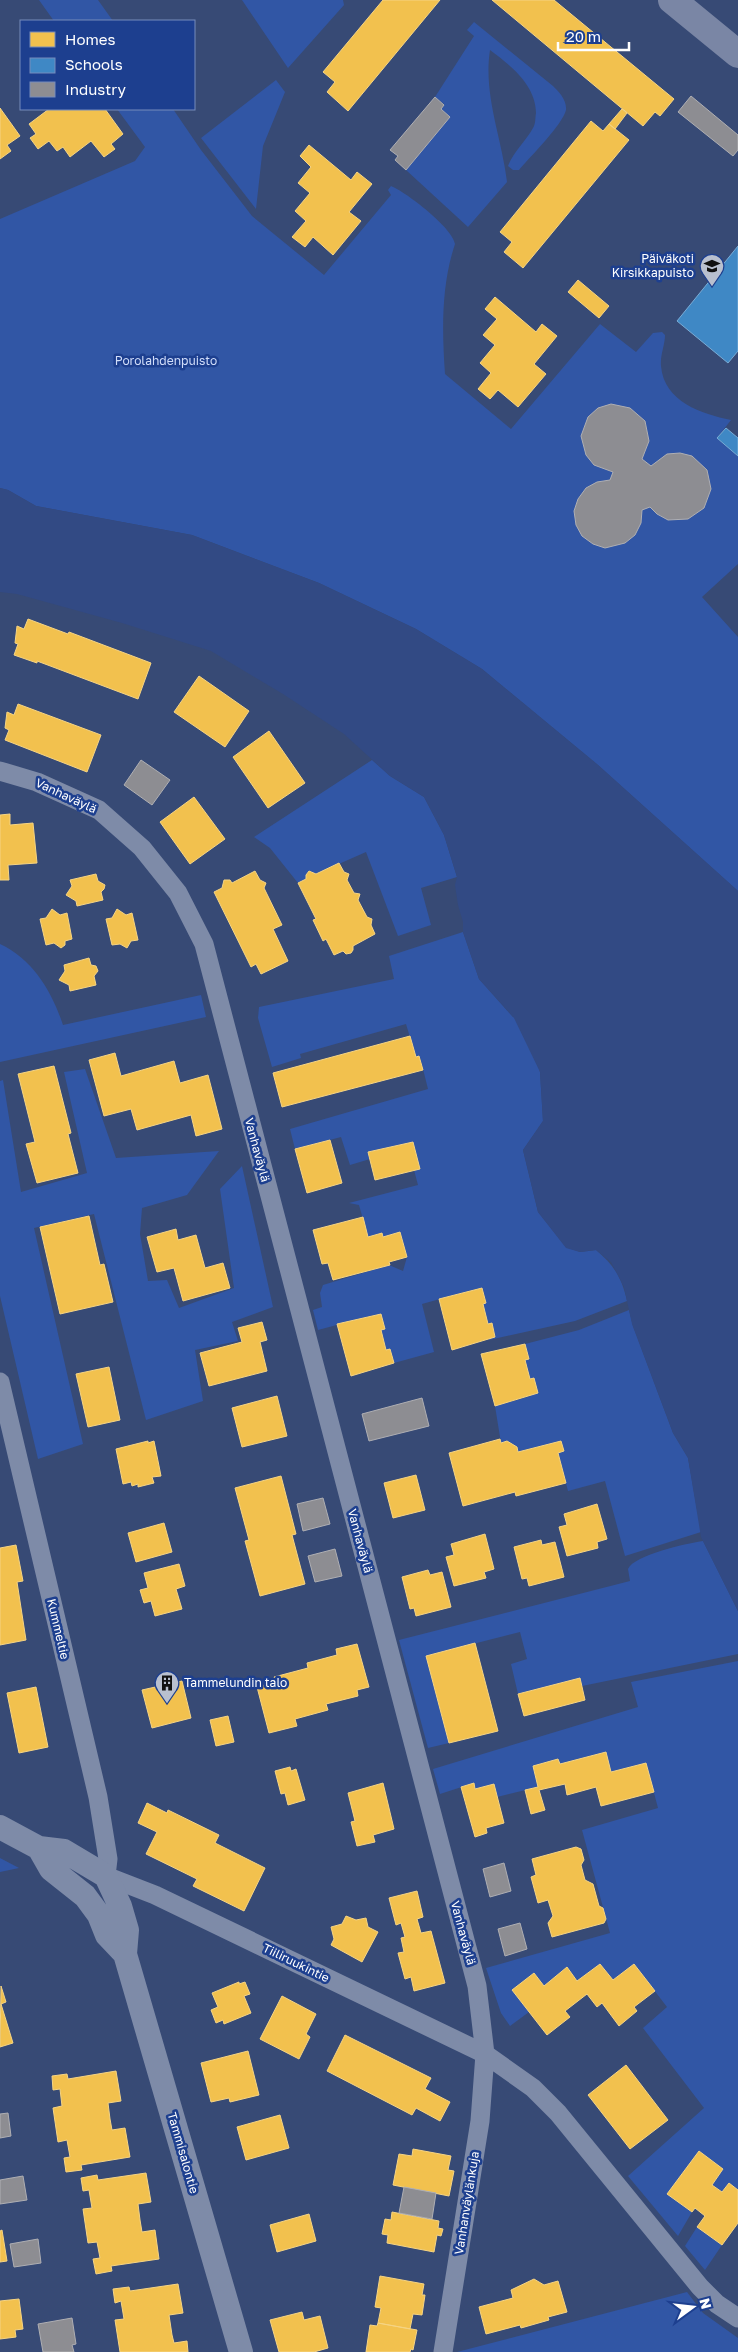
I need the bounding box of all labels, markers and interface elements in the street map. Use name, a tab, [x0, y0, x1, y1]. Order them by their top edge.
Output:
legend	[20, 20, 195, 110]
scale bar	[558, 20, 629, 52]
text: 20 m	[566, 27, 601, 45]
text: Homes	[65, 30, 115, 48]
text: Schools	[65, 55, 123, 73]
text: Industry	[65, 80, 126, 98]
place label: Päiväkoti Kirsikkapuisto	[612, 251, 694, 280]
school or university icon: Päiväkoti Kirsikkapuisto	[699, 253, 725, 287]
park label: Porolahdenpuisto	[115, 353, 217, 368]
street label: Vanhaväylä	[33, 775, 99, 816]
street label: Vanhaväylä	[242, 1116, 273, 1184]
street label: Vanhaväylä	[345, 1507, 376, 1575]
street label: Kummeltie	[44, 1597, 73, 1661]
building icon: Tammelundin talo	[154, 1670, 180, 1704]
place label: Tammelundin talo	[184, 1675, 287, 1690]
street label: Vanhaväylä	[448, 1899, 479, 1967]
street label: Tiiliruukintie	[260, 1940, 332, 1985]
street label: Tammisalontie	[165, 2110, 202, 2195]
street label: Vanhanväylänkuja	[451, 2150, 482, 2256]
north arrow	[668, 2282, 718, 2332]
text: N	[696, 2296, 716, 2311]

